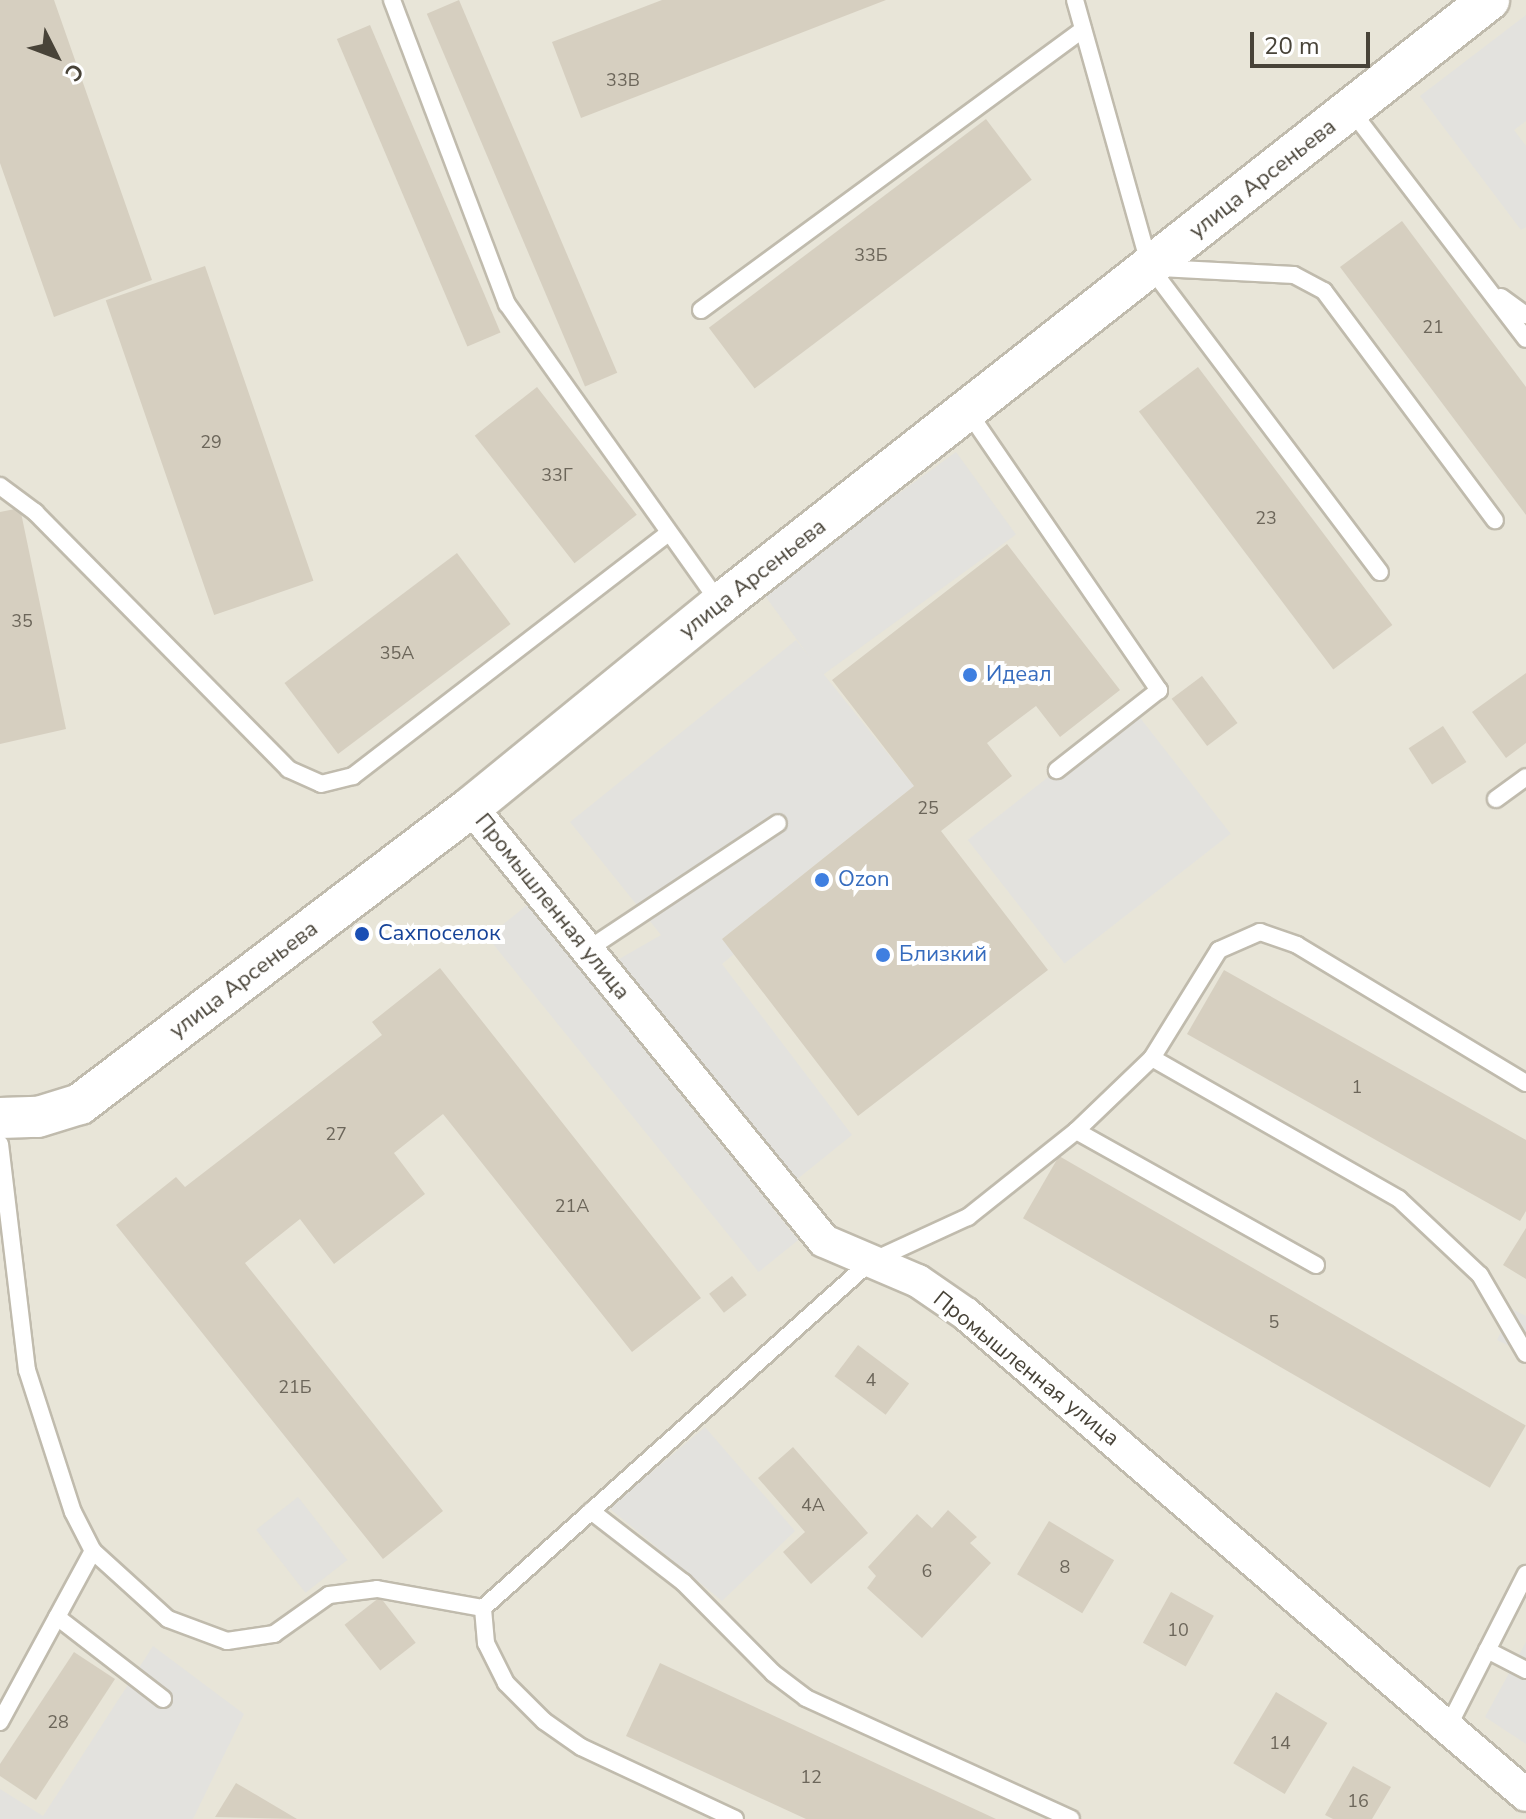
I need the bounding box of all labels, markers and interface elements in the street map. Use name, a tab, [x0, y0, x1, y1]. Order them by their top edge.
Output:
north arrow	[16, 16, 96, 96]
scale bar	[1254, 16, 1374, 66]
text: 20 m	[1264, 30, 1320, 62]
text: С	[58, 56, 90, 88]
house number: 33В	[606, 69, 640, 91]
street label: улица Арсеньева	[1184, 114, 1342, 244]
house number: 33Б	[854, 244, 888, 266]
house number: 21	[1422, 316, 1444, 338]
house number: 29	[200, 431, 222, 453]
house number: 33Г	[541, 464, 573, 486]
house number: 23	[1255, 507, 1277, 529]
street label: улица Арсеньева	[674, 514, 832, 644]
house number: 35	[11, 610, 33, 632]
house number: 35А	[380, 642, 414, 664]
place label: Идеал	[986, 662, 1052, 688]
marker: Идеал	[961, 666, 979, 684]
house number: 25	[917, 797, 939, 819]
street label: Промышленная улица	[469, 809, 635, 1005]
place label: Ozon	[838, 867, 890, 893]
marker: Ozon	[813, 871, 831, 889]
street label: улица Арсеньева	[165, 916, 323, 1044]
place label: Сахпоселок	[378, 921, 500, 947]
marker: Сахпоселок	[353, 925, 371, 943]
place label: Близкий	[899, 942, 987, 968]
marker: Близкий	[874, 946, 892, 964]
house number: 1	[1352, 1076, 1362, 1098]
house number: 27	[325, 1123, 347, 1145]
house number: 21А	[555, 1195, 589, 1217]
street label: Промышленная улица	[928, 1286, 1124, 1452]
house number: 5	[1269, 1311, 1279, 1333]
house number: 4	[866, 1369, 876, 1391]
house number: 21Б	[278, 1376, 312, 1398]
house number: 4А	[801, 1494, 825, 1516]
house number: 8	[1060, 1556, 1070, 1578]
house number: 6	[922, 1560, 932, 1582]
house number: 10	[1167, 1619, 1189, 1641]
house number: 28	[47, 1711, 69, 1733]
house number: 14	[1269, 1732, 1291, 1754]
house number: 12	[800, 1766, 822, 1788]
house number: 16	[1347, 1790, 1369, 1812]

